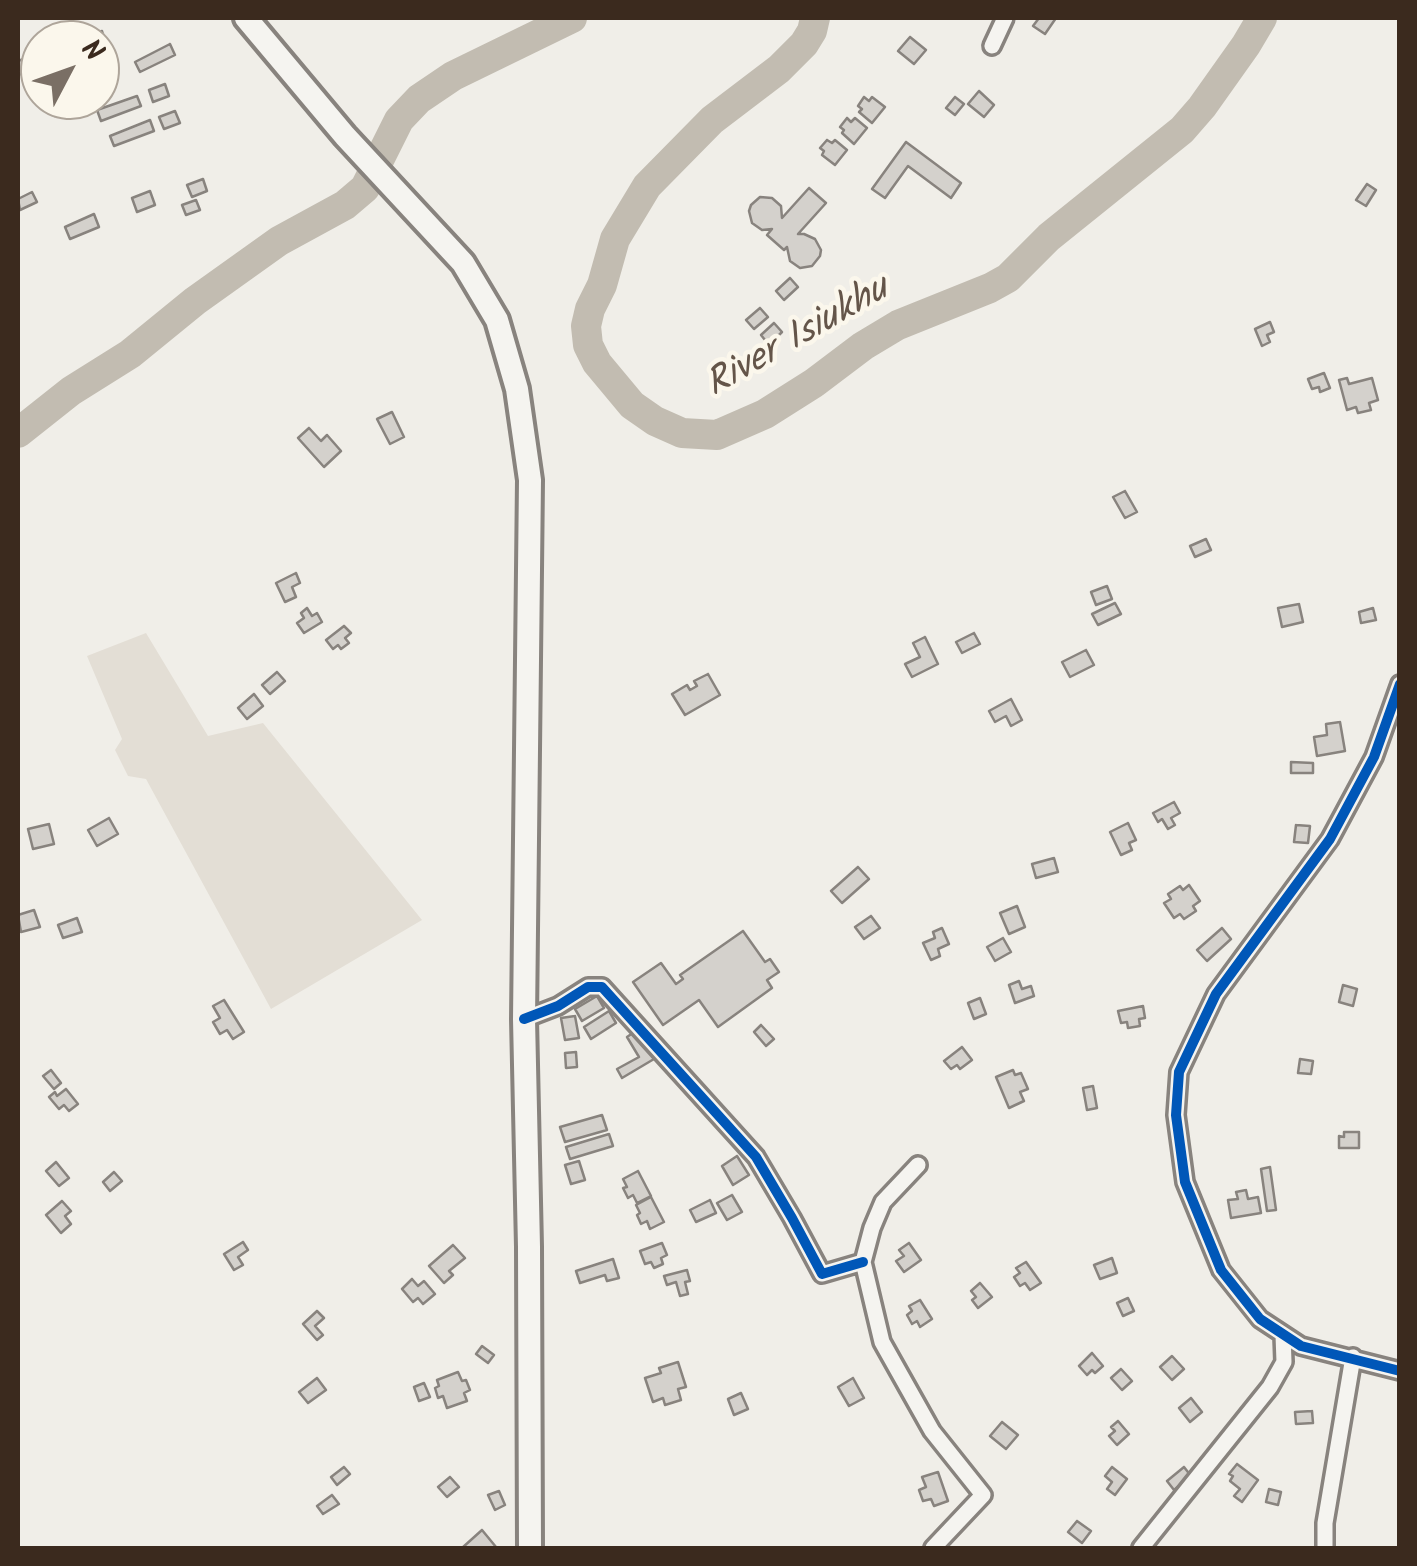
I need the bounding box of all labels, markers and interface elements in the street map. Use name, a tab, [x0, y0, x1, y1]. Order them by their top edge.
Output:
north arrow	[20, 20, 120, 120]
text: N	[69, 30, 114, 73]
water label: River Isiukhu	[699, 269, 899, 411]

